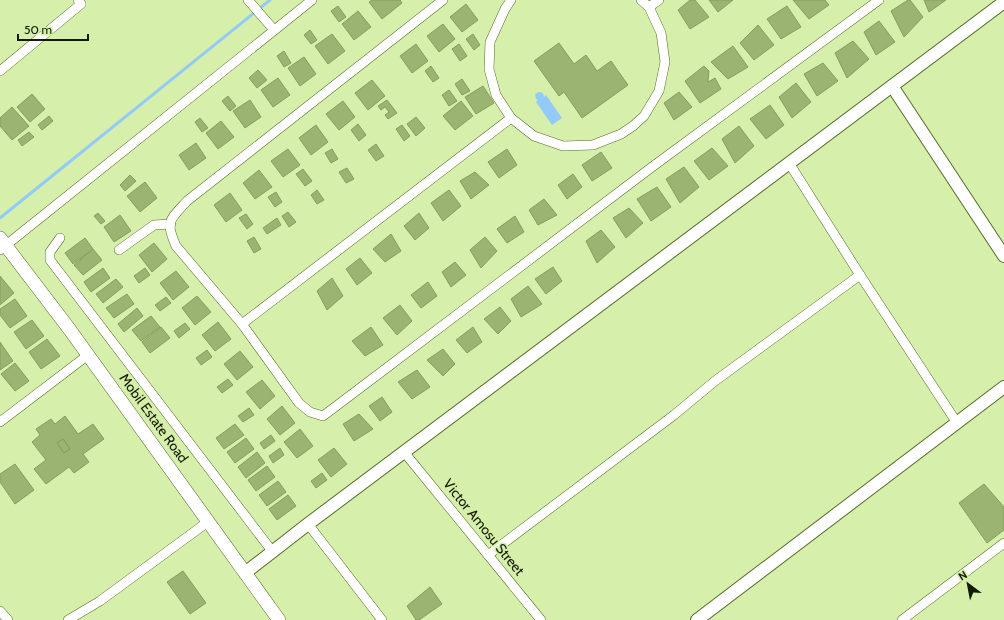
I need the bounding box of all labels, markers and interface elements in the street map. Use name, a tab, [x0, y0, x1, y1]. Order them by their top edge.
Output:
scale bar	[18, 16, 88, 42]
text: 50 m	[24, 22, 52, 37]
street label: Mobil Estate Road	[116, 370, 192, 466]
street label: Victor Amosu Street	[439, 475, 529, 579]
north arrow	[948, 564, 988, 604]
text: N	[956, 568, 970, 584]

